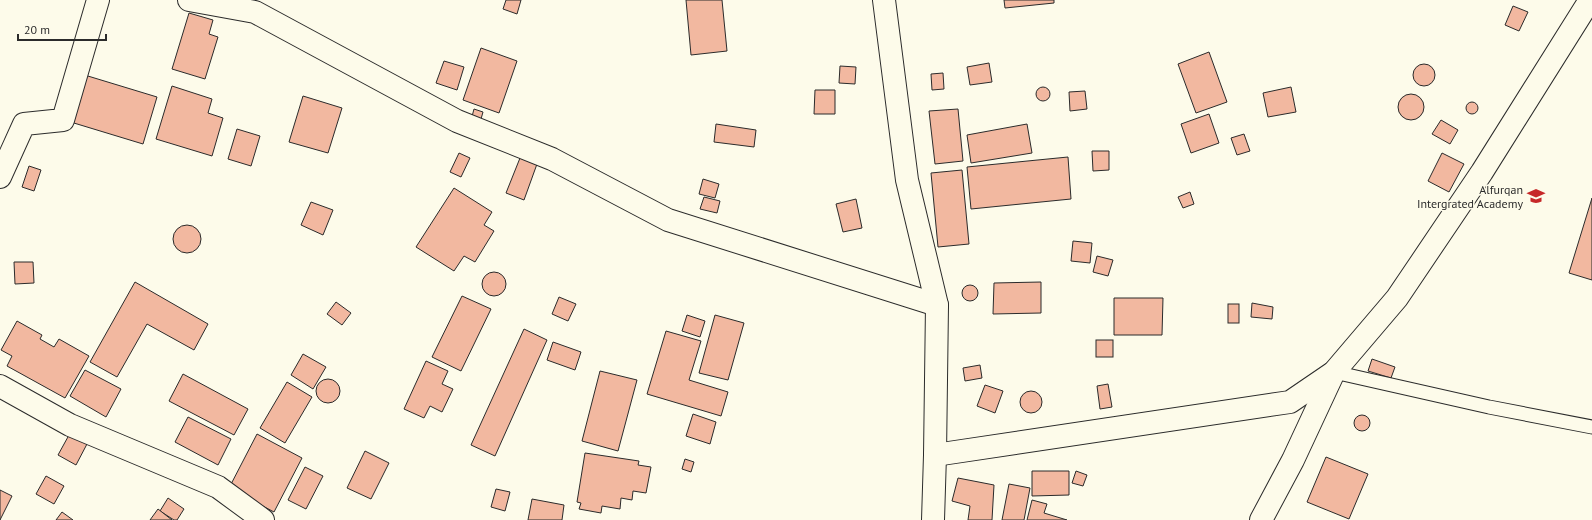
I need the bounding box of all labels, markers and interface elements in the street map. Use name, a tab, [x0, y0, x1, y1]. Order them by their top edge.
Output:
scale bar	[18, 16, 106, 42]
text: 20 m	[24, 22, 50, 37]
place label: Alfurqan Intergrated Academy	[1417, 182, 1523, 211]
school or university icon: Alfurqan Intergrated Academy	[1526, 186, 1546, 206]

